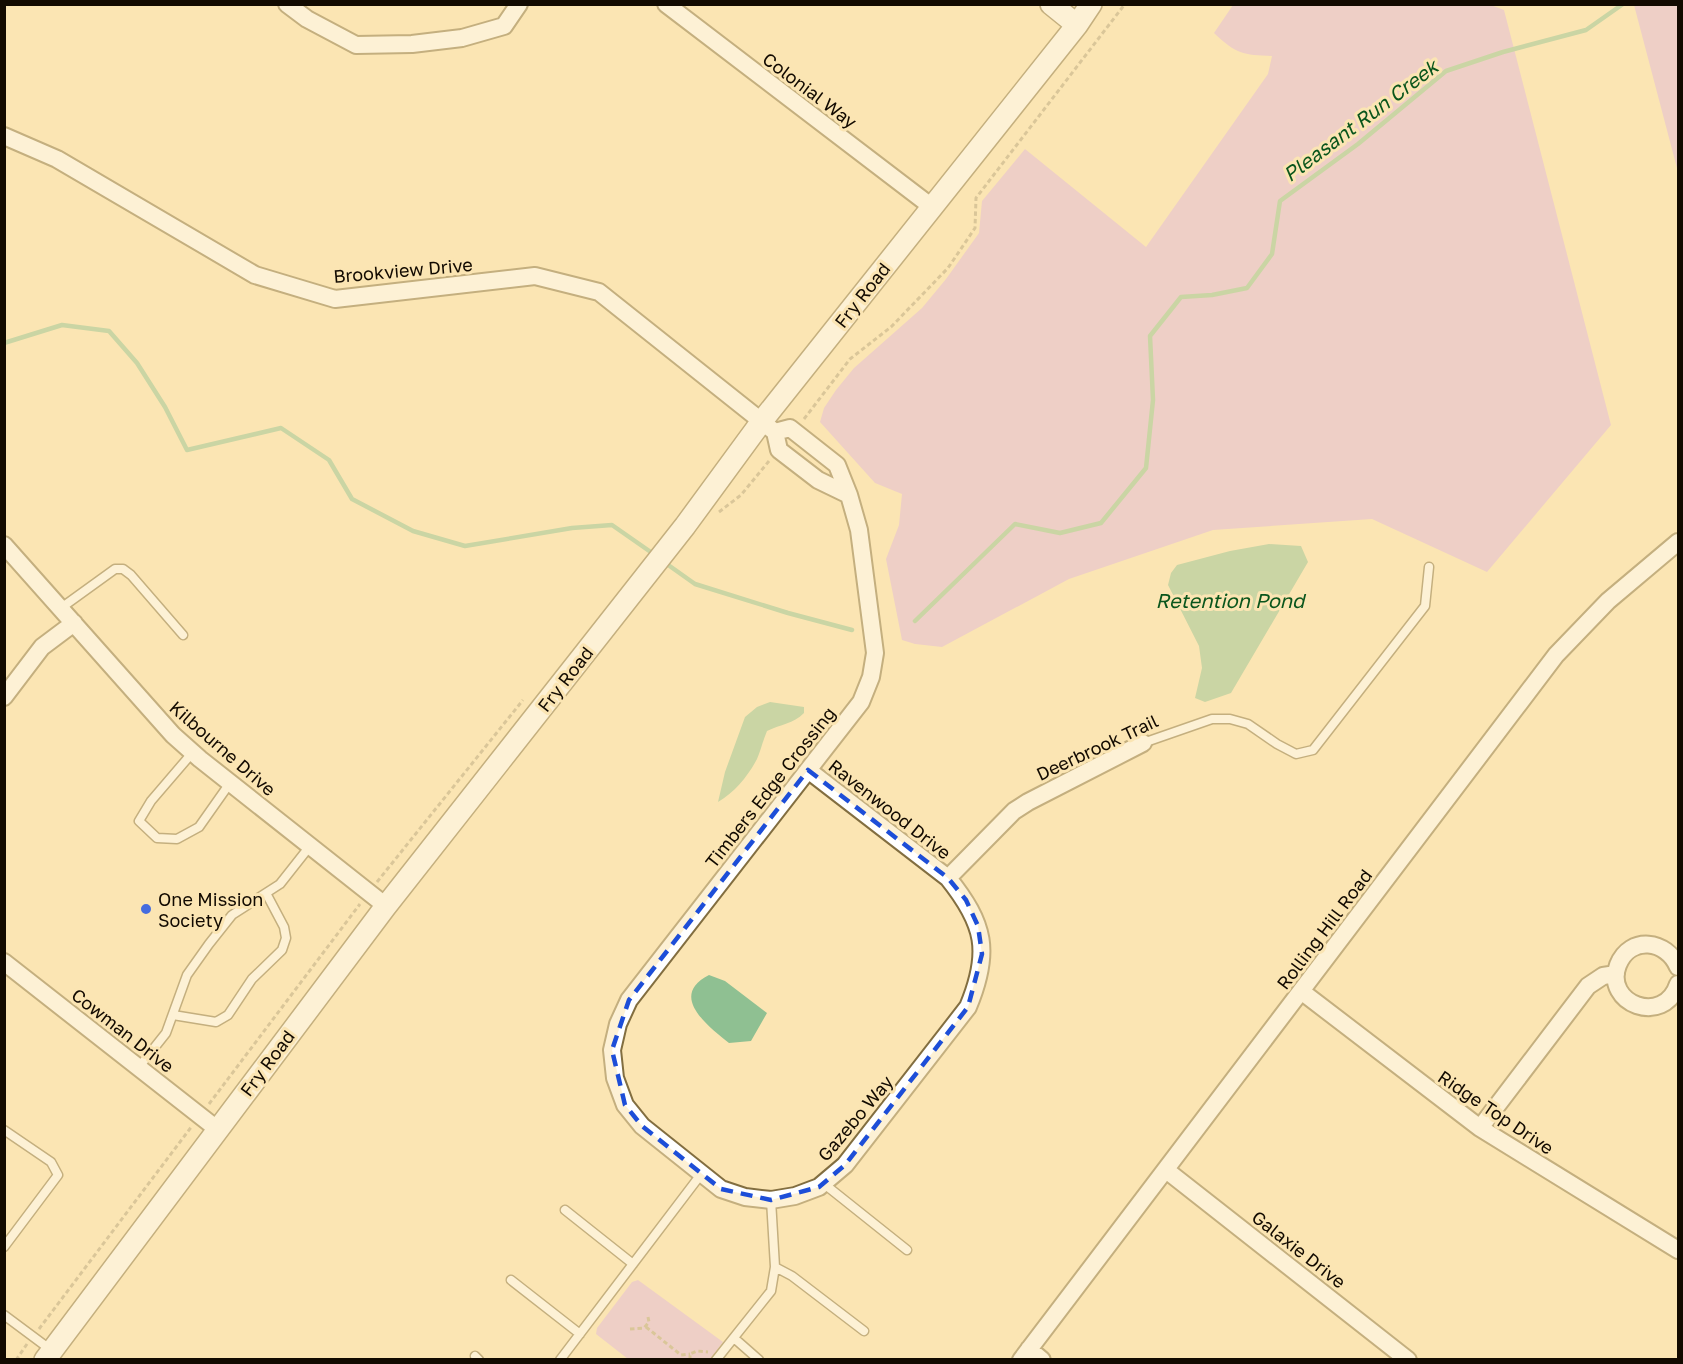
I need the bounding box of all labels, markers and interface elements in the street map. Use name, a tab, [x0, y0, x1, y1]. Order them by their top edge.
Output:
street label: Colonial Way	[759, 47, 861, 133]
water label: Pleasant Run Creek	[1278, 52, 1444, 186]
street label: Brookview Drive	[332, 253, 474, 287]
street label: Fry Road	[830, 258, 894, 332]
water label: Retention Pond	[1156, 588, 1307, 612]
street label: Fry Road	[533, 642, 597, 716]
street label: Kilbourne Drive	[165, 696, 281, 800]
street label: Timbers Edge Crossing	[700, 702, 840, 872]
street label: Deerbrook Trail	[1033, 709, 1162, 785]
street label: Ravenwood Drive	[824, 754, 956, 864]
street label: Rolling Hill Road	[1272, 865, 1376, 993]
place label: One Mission Society	[158, 888, 263, 931]
marker: One Mission Society	[139, 902, 153, 916]
street label: Cowman Drive	[67, 983, 179, 1077]
street label: Fry Road	[235, 1026, 299, 1100]
street label: Ridge Top Drive	[1434, 1065, 1558, 1159]
street label: Gazebo Way	[813, 1071, 897, 1165]
street label: Galaxie Drive	[1248, 1206, 1350, 1292]

